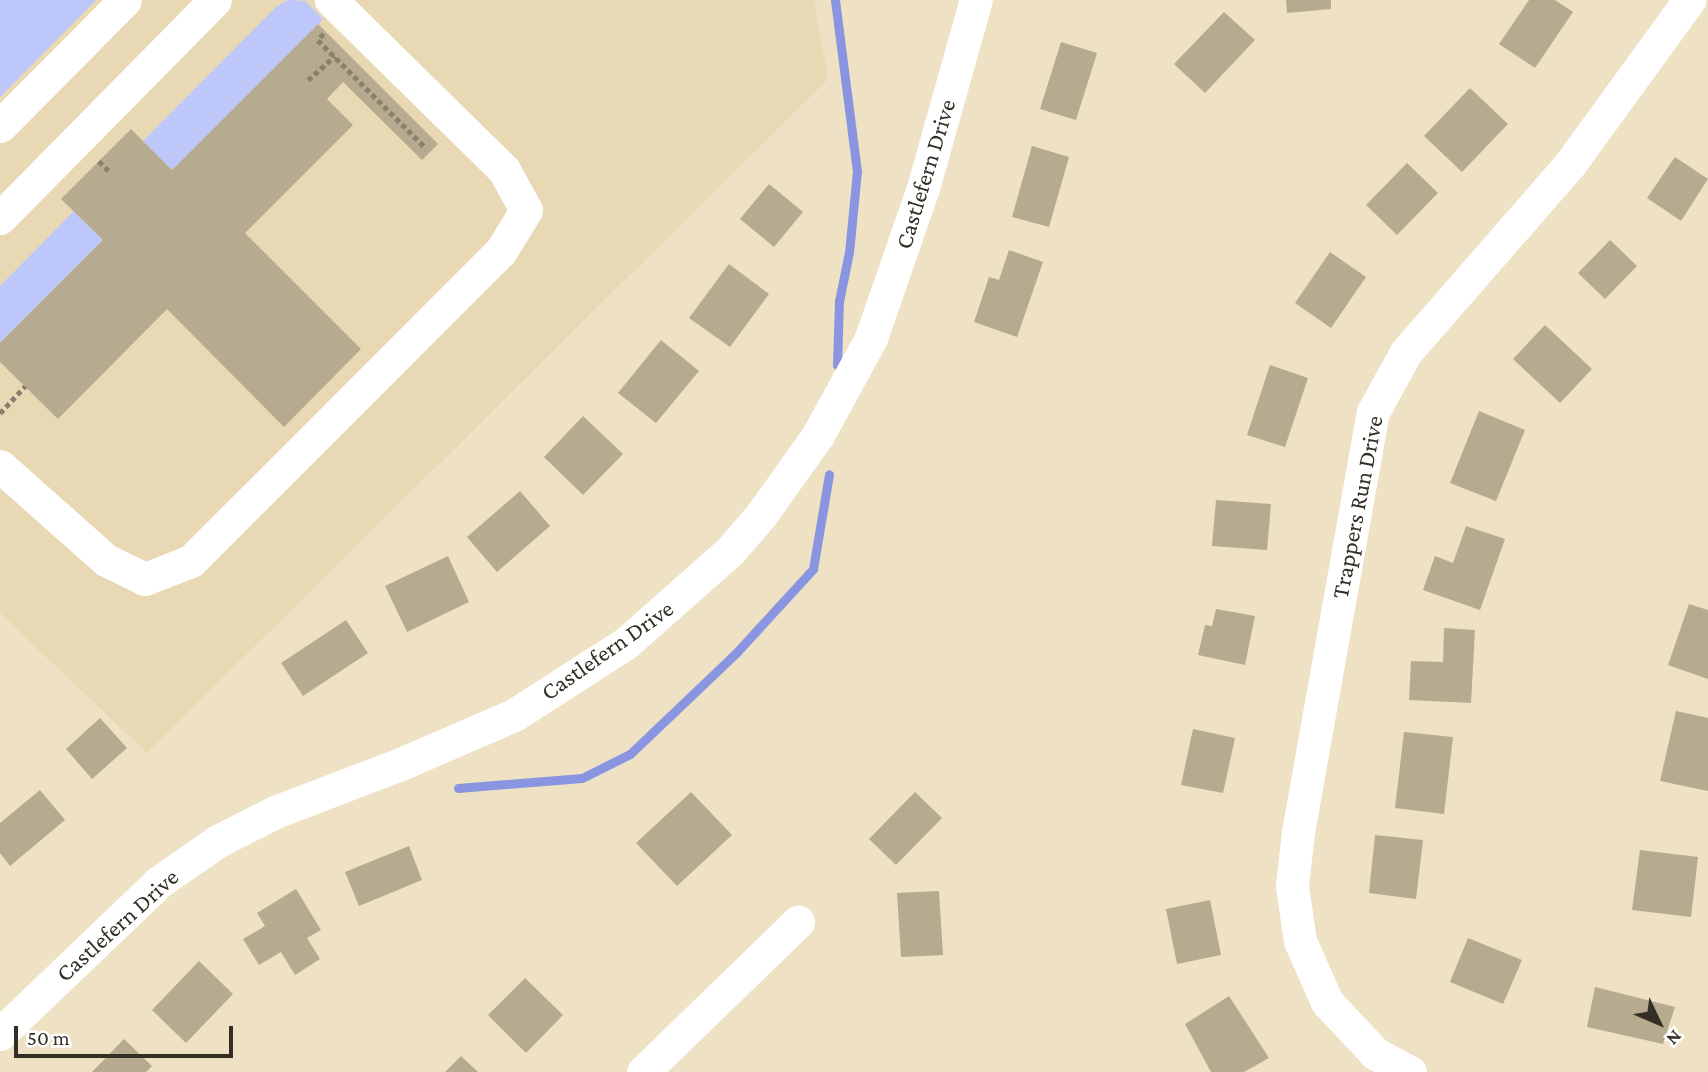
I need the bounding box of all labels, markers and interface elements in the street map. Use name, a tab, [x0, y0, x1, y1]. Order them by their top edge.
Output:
street label: Castlefern Drive	[889, 96, 961, 252]
street label: Trappers Run Drive	[1325, 413, 1389, 601]
street label: Castlefern Drive	[535, 594, 679, 706]
street label: Castlefern Drive	[50, 862, 184, 988]
north arrow	[1624, 988, 1694, 1058]
scale bar	[18, 1012, 236, 1056]
text: 50 m	[27, 1026, 70, 1050]
text: N	[1662, 1026, 1687, 1050]

